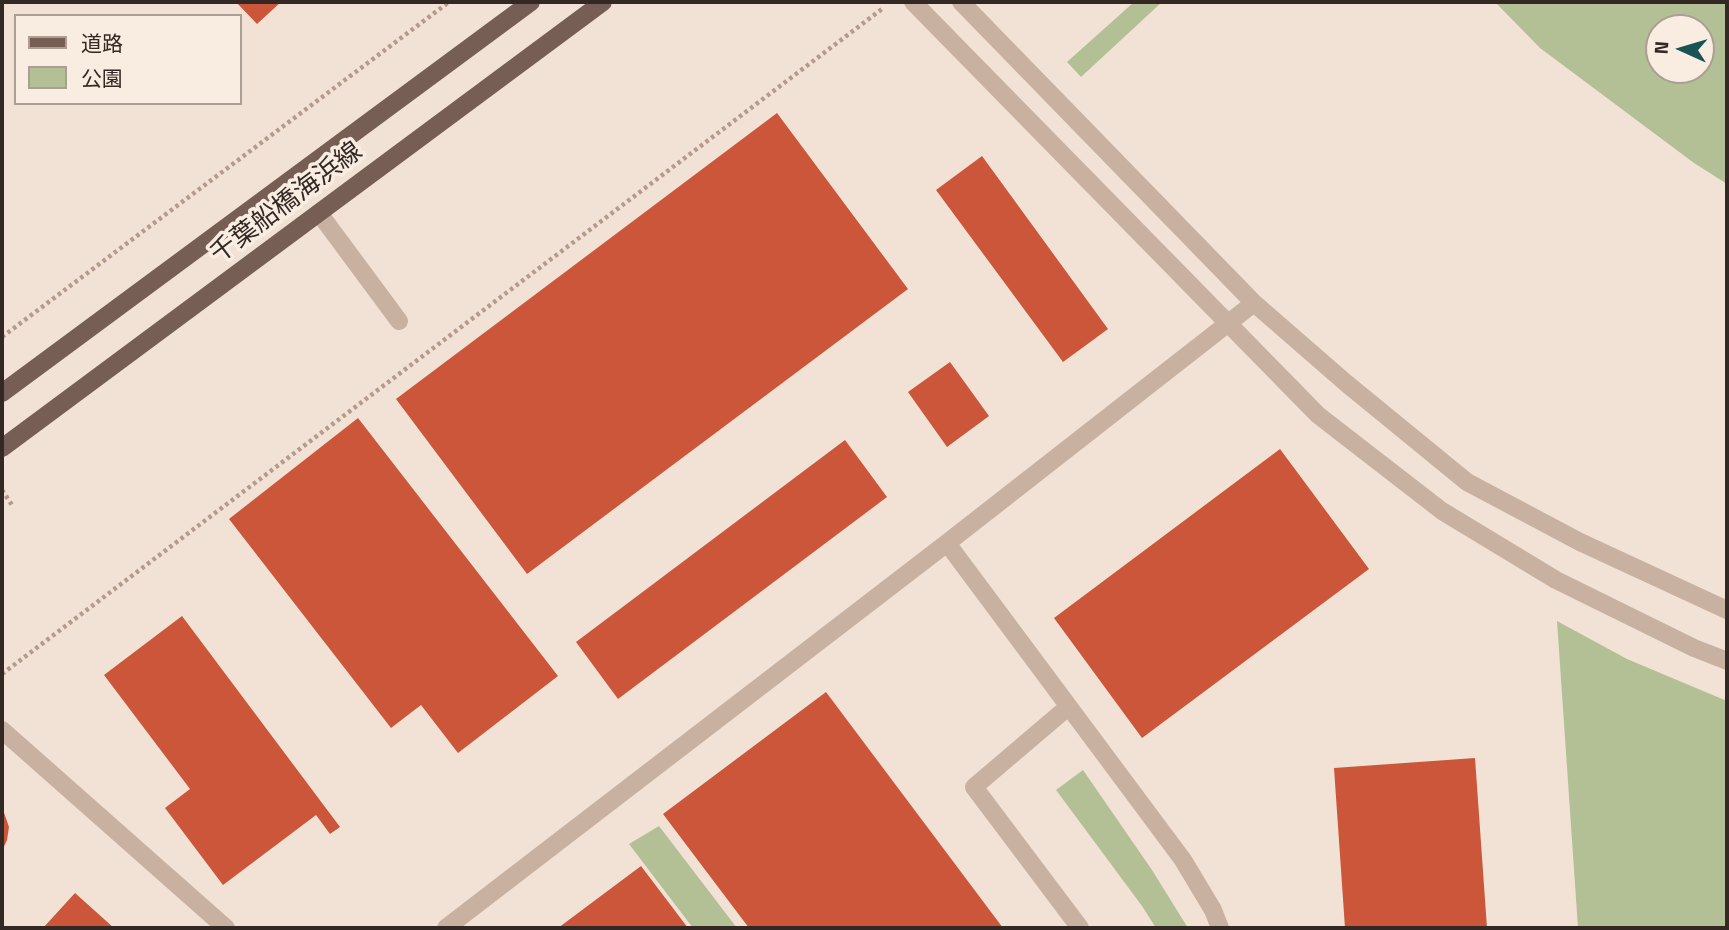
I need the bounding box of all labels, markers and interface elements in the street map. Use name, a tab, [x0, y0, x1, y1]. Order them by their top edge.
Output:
legend	[14, 14, 242, 105]
north arrow	[1645, 14, 1715, 84]
text: 道路	[81, 27, 123, 59]
text: N	[1646, 40, 1675, 55]
text: 公園	[81, 62, 123, 94]
street label: 千葉船橋海浜線	[205, 137, 369, 271]

